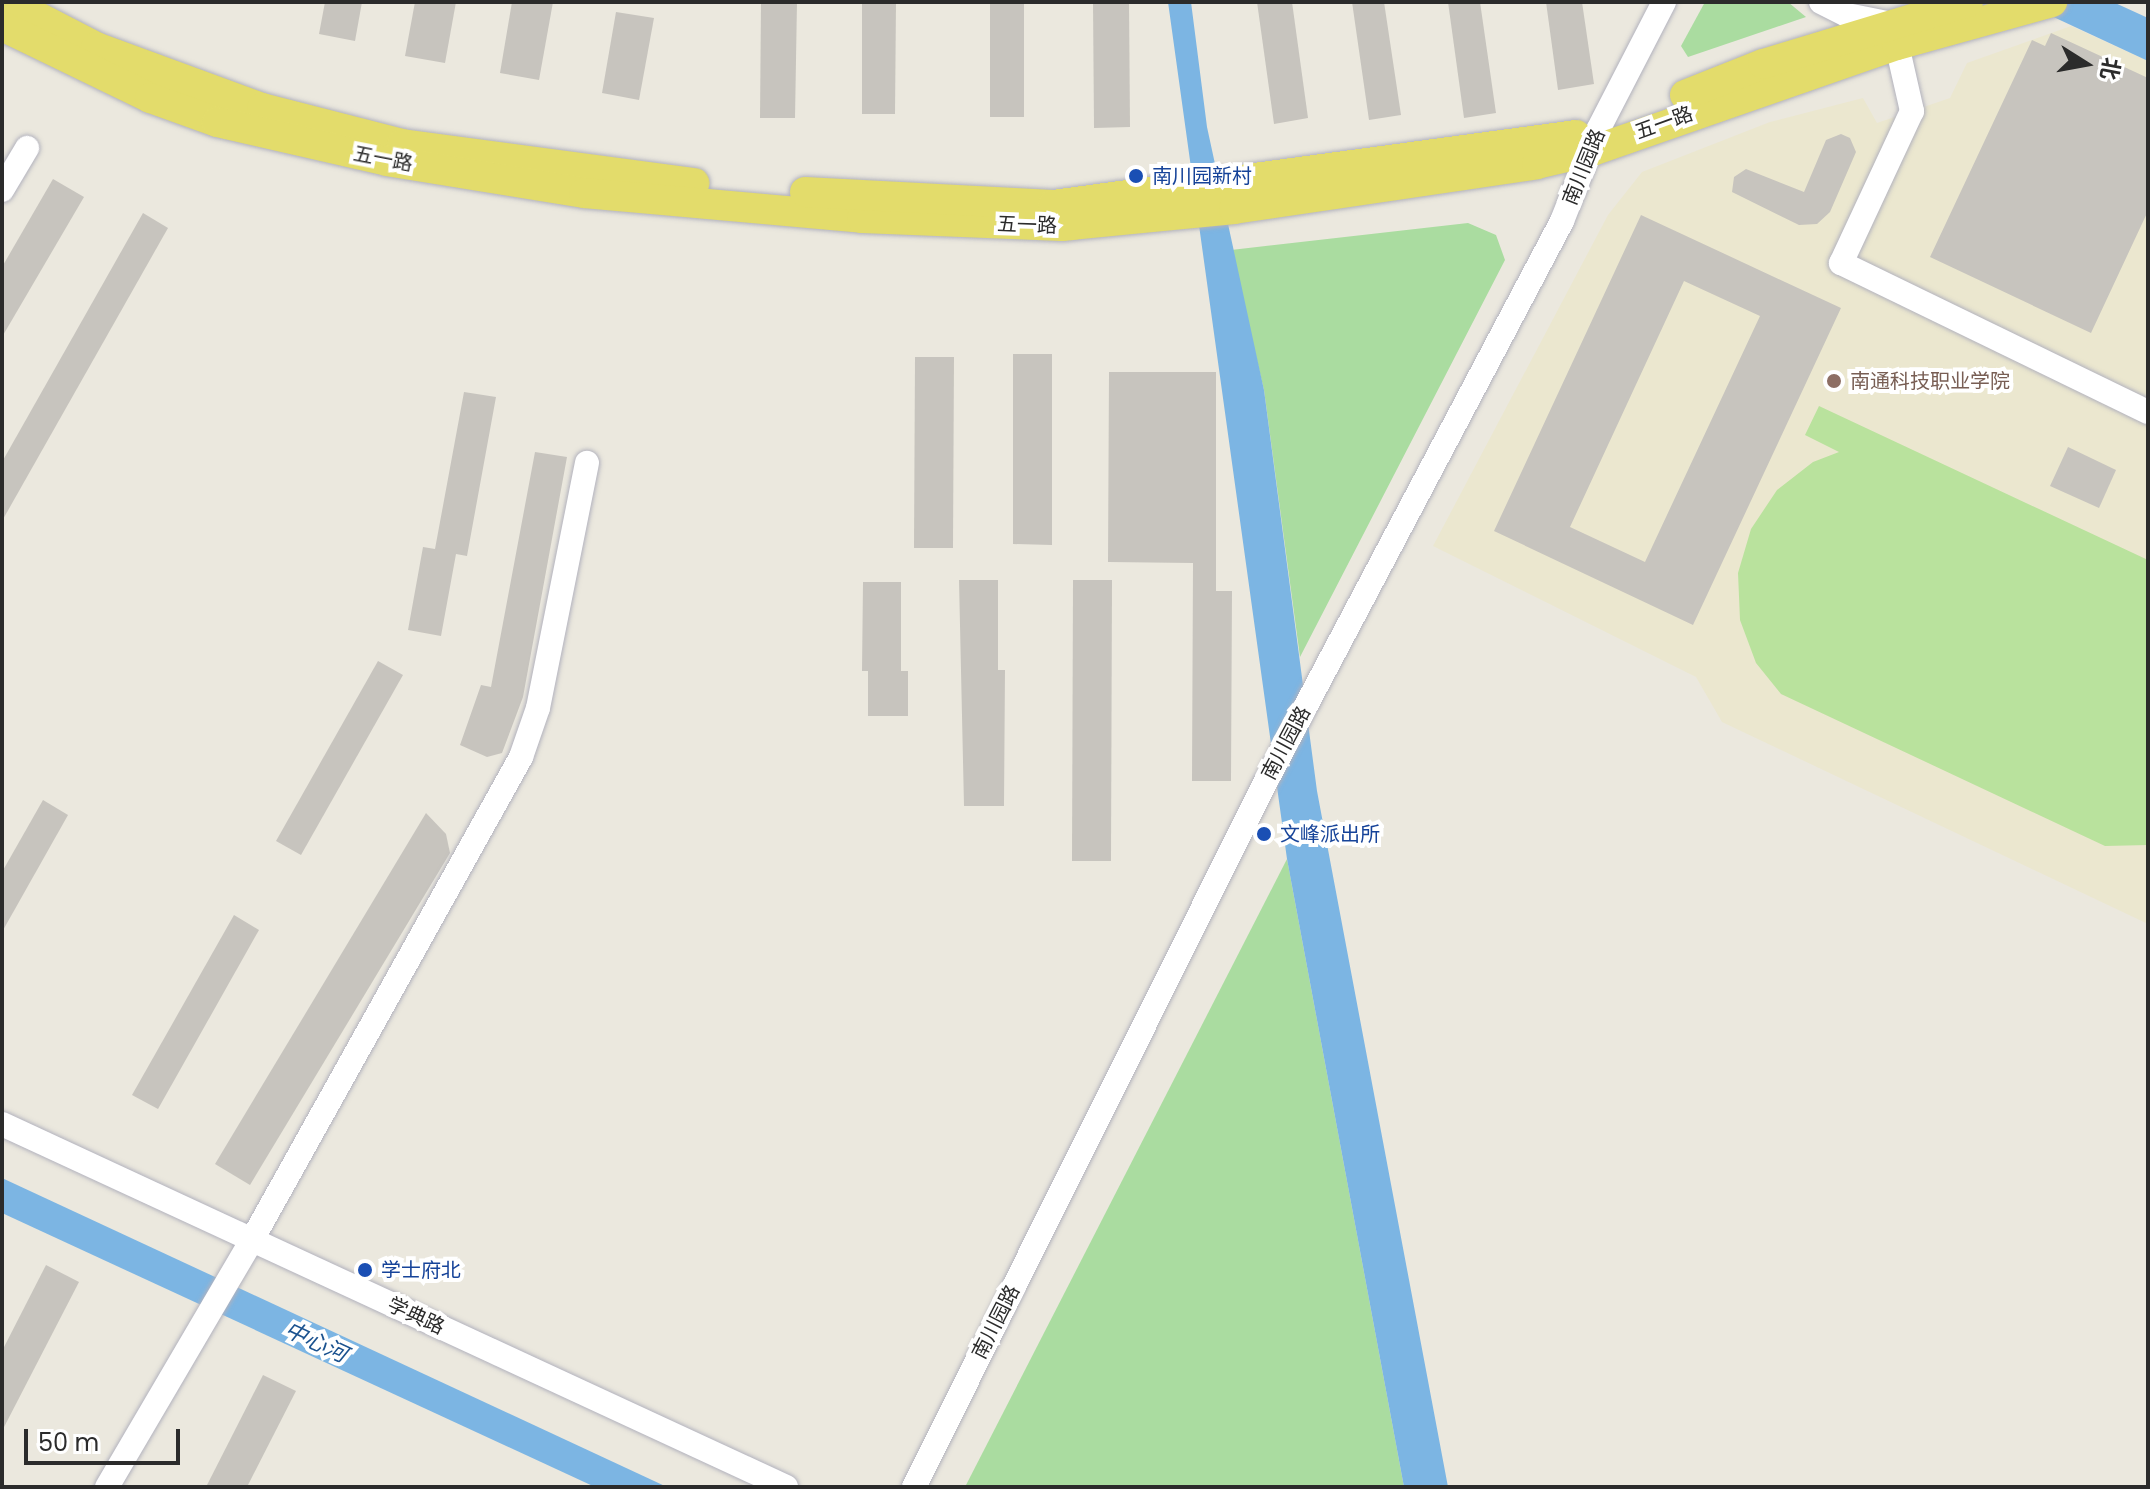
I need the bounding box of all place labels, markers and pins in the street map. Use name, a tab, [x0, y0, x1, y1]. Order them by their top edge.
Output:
place label: 南川园新村	[1152, 164, 1252, 188]
marker: 南川园新村	[1127, 167, 1145, 185]
place label: 南通科技职业学院	[1850, 369, 2010, 393]
marker: 南通科技职业学院	[1825, 372, 1843, 390]
place label: 文峰派出所	[1280, 822, 1380, 846]
marker: 文峰派出所	[1255, 825, 1273, 843]
place label: 学士府北	[381, 1258, 461, 1282]
marker: 学士府北	[356, 1261, 374, 1279]

